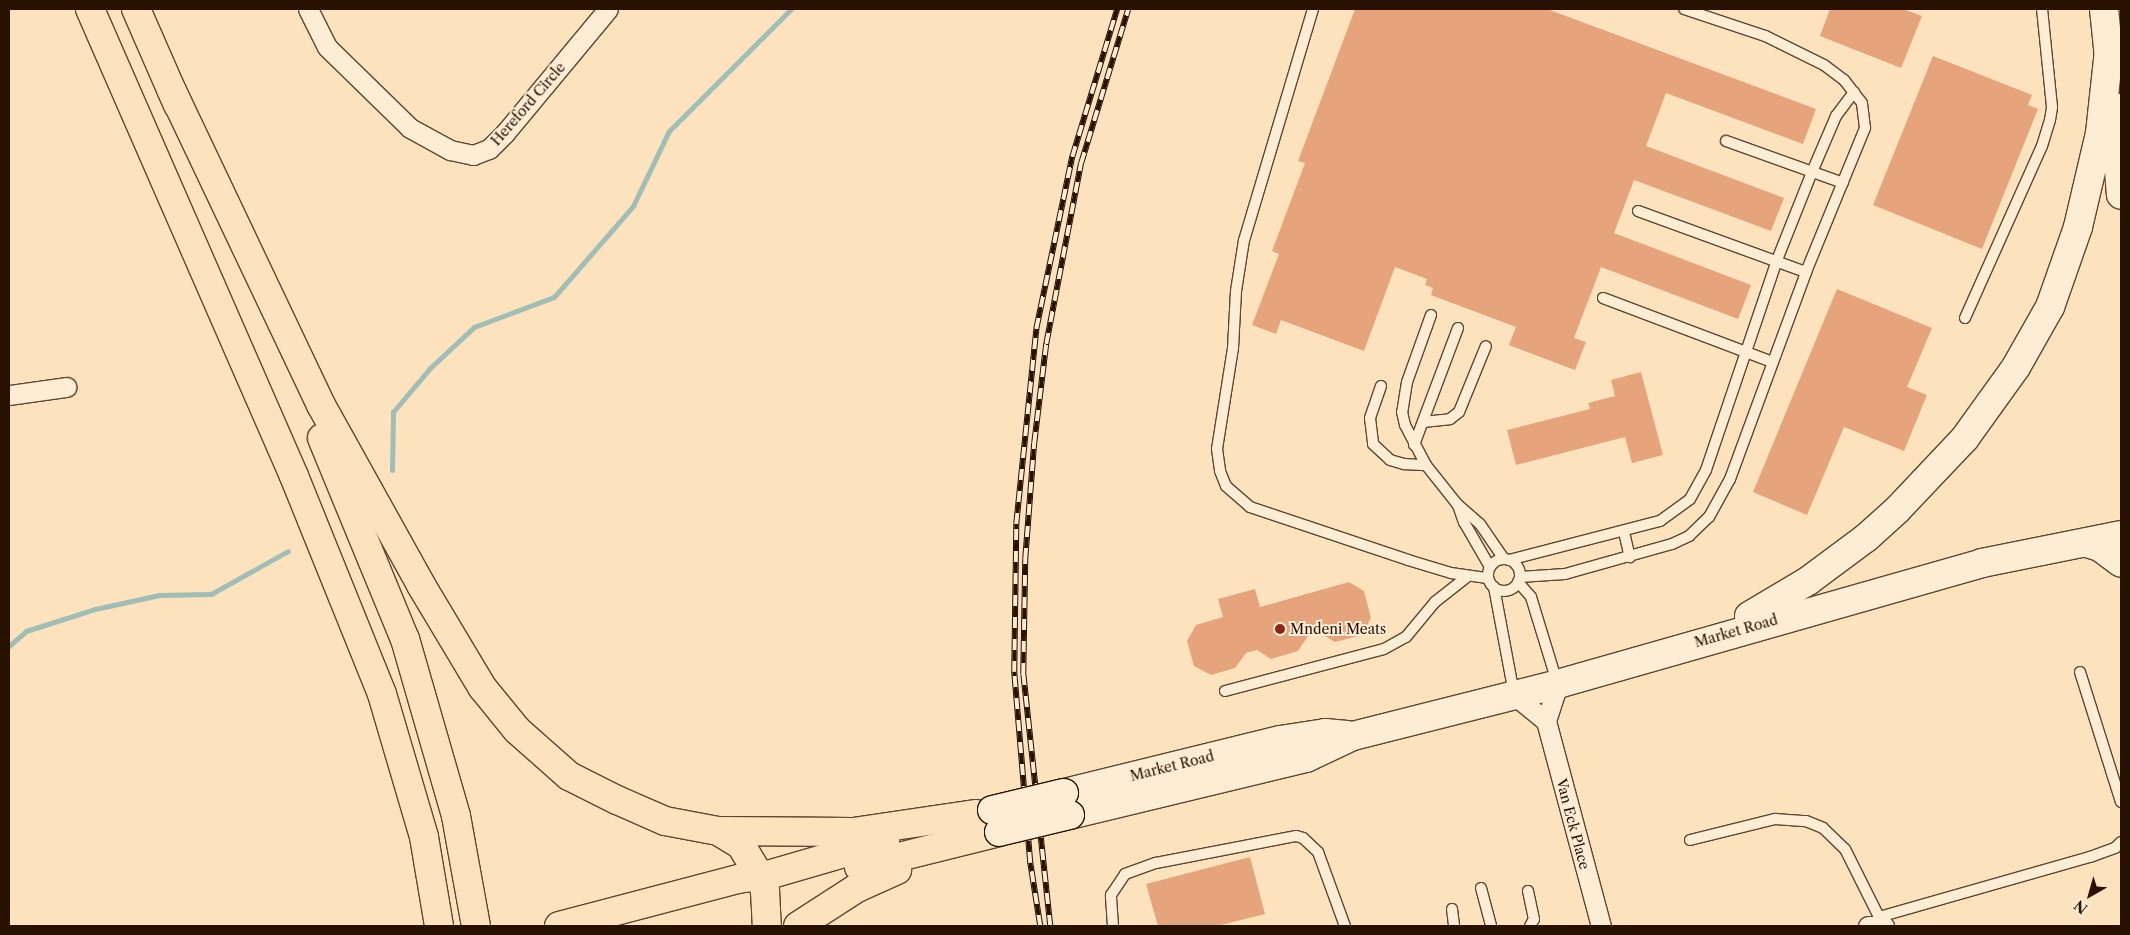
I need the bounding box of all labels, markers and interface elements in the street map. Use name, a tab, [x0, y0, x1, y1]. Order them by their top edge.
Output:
street label: Hereford Circle	[487, 59, 569, 149]
street label: Market Road	[1692, 611, 1780, 651]
place label: Mndeni Meats	[1290, 621, 1386, 637]
marker: Mndeni Meats	[1274, 623, 1286, 635]
street label: Market Road	[1128, 747, 1216, 785]
street label: Van Eck Place	[1553, 777, 1593, 871]
north arrow	[2065, 870, 2115, 920]
text: N	[2070, 896, 2091, 918]

